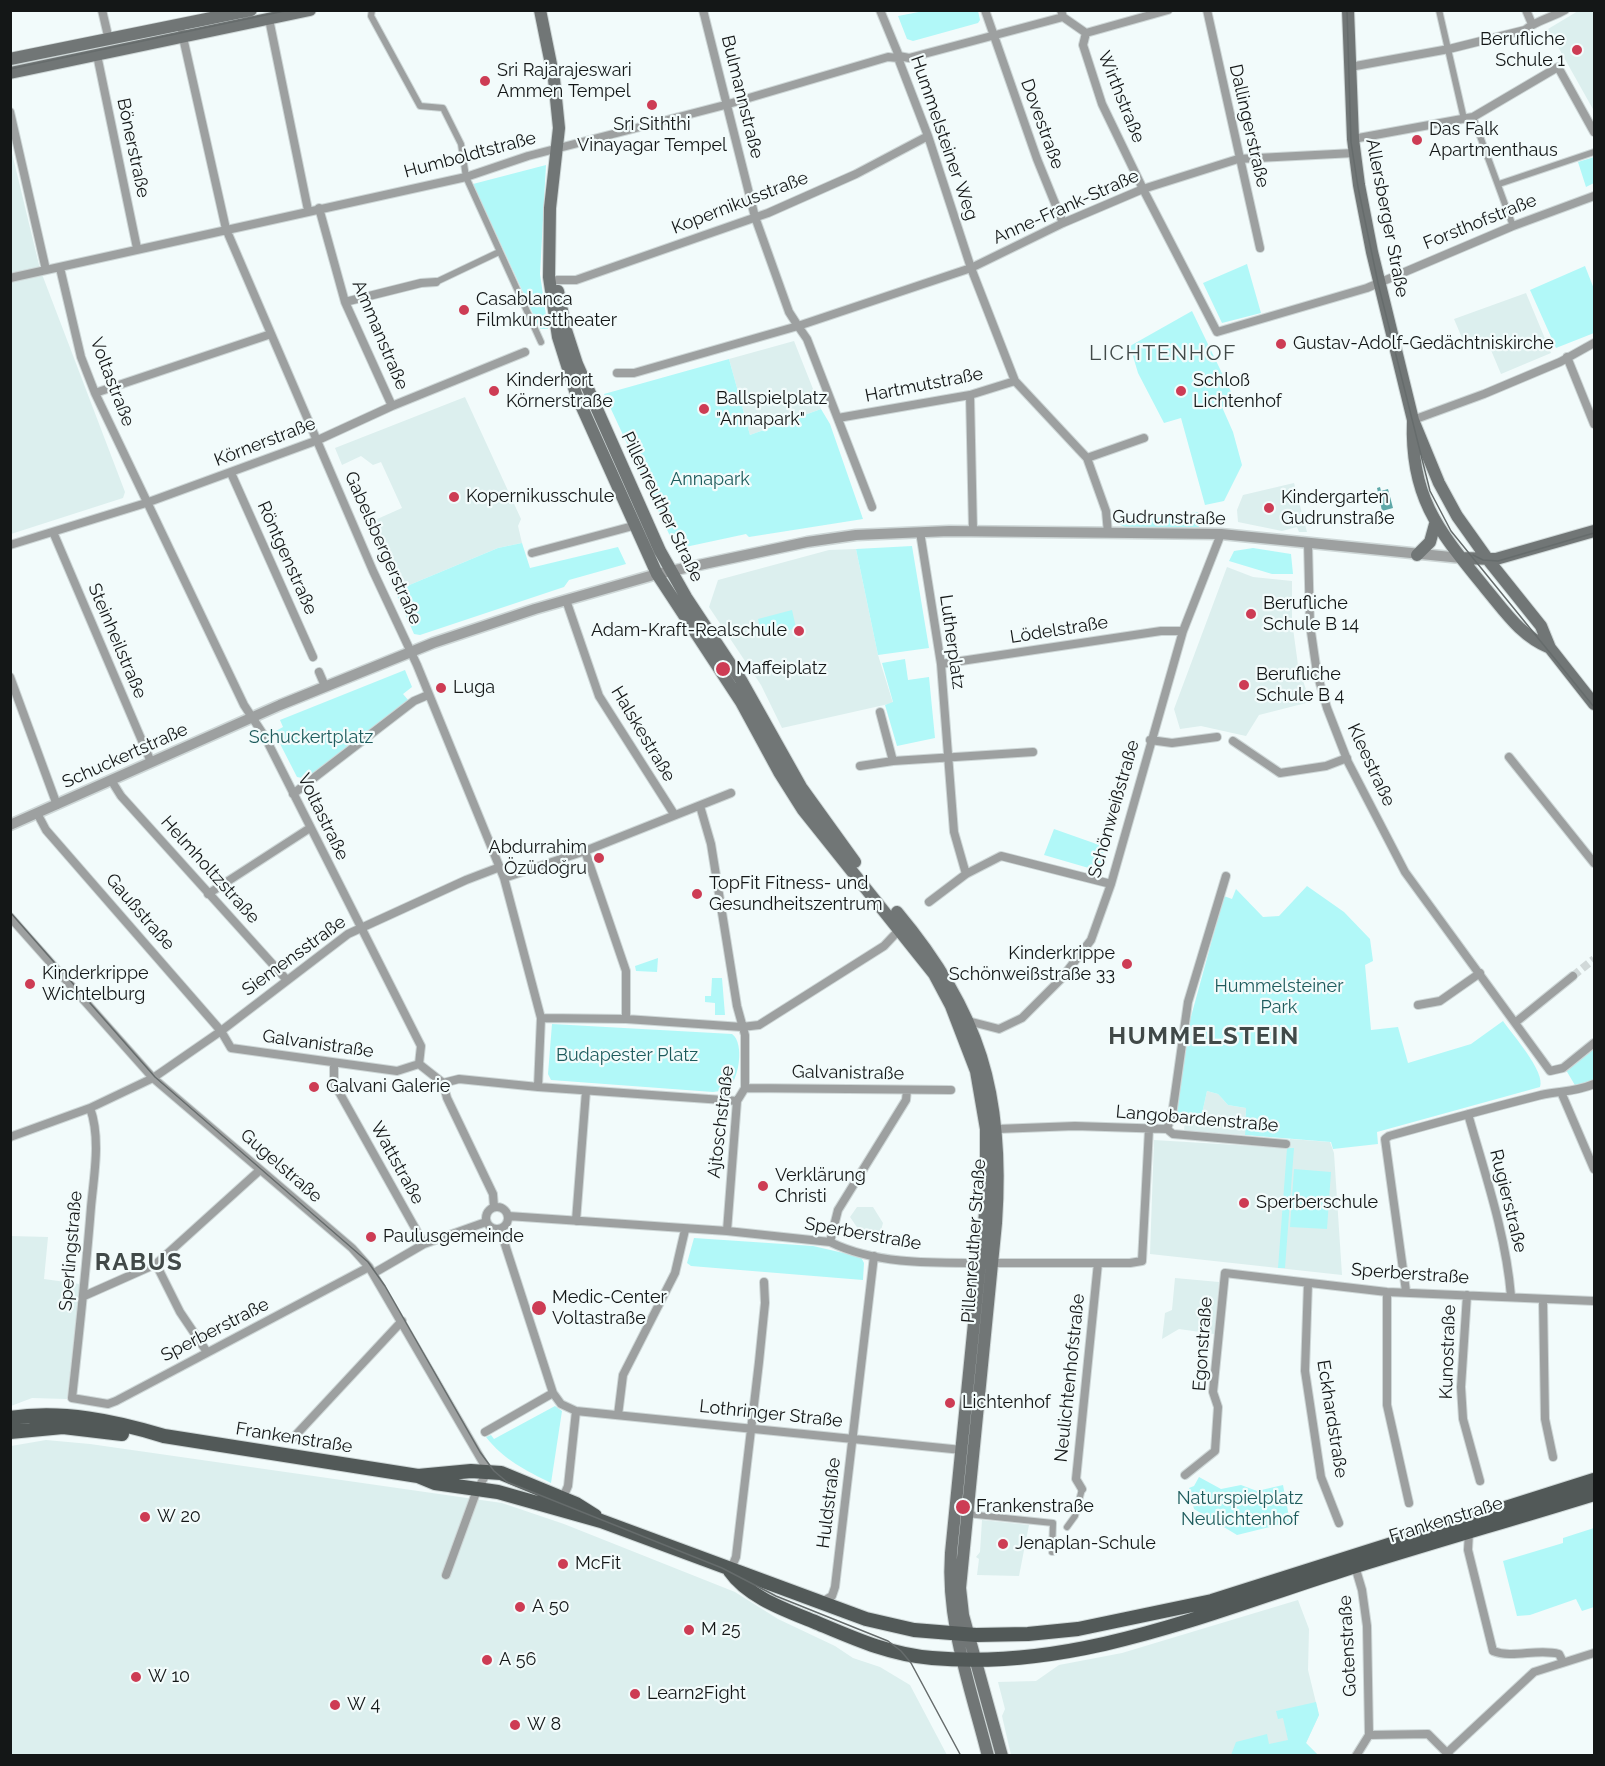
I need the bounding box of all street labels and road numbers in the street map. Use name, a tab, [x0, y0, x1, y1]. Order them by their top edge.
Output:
street label: Bulmannstraße	[716, 33, 768, 161]
street label: Wirthstraße	[1093, 48, 1149, 146]
street label: Hummelsteiner Weg	[906, 53, 982, 223]
street label: Dallingerstraße	[1224, 62, 1274, 190]
street label: Dovestraße	[1016, 76, 1068, 172]
street label: Bönerstraße	[112, 96, 154, 200]
street label: Humboldtstraße	[402, 127, 538, 183]
street label: Allersberger Straße	[1361, 137, 1413, 299]
street label: Anne-Frank-Straße	[990, 165, 1142, 249]
street label: Kopernikusstraße	[669, 167, 811, 239]
street label: Forsthofstraße	[1420, 189, 1540, 255]
street label: Ammanstraße	[347, 277, 413, 393]
street label: Voltastraße	[85, 334, 139, 430]
street label: Hartmutstraße	[863, 363, 985, 407]
street label: Körnerstraße	[211, 413, 319, 471]
street label: Pillenreuther Straße	[616, 428, 708, 586]
street label: Gabelsbergerstraße	[340, 468, 426, 628]
street label: Röntgenstraße	[252, 498, 322, 618]
street label: Gudrunstraße	[1112, 506, 1226, 530]
street label: Steinheilstraße	[83, 580, 151, 702]
street label: Lutherplatz	[935, 593, 969, 691]
street label: Lödelstraße	[1008, 612, 1110, 648]
street label: Halskestraße	[606, 682, 680, 786]
street label: Schuckertstraße	[59, 719, 191, 793]
street label: Kleestraße	[1342, 720, 1400, 810]
street label: Schönweißstraße	[1084, 738, 1144, 880]
street label: Voltastraße	[293, 770, 353, 864]
street label: Helmholtzstraße	[156, 812, 264, 928]
street label: Gaußstraße	[101, 869, 179, 955]
street label: Siemensstraße	[238, 911, 350, 1001]
street label: Galvanistraße	[261, 1025, 375, 1063]
street label: Galvanistraße	[792, 1061, 904, 1085]
street label: Ajtoschstraße	[703, 1065, 739, 1179]
street label: Langobardenstraße	[1115, 1101, 1279, 1137]
street label: Wattstraße	[366, 1118, 428, 1208]
street label: Gugelstraße	[236, 1125, 326, 1207]
street label: Rugierstraße	[1485, 1147, 1531, 1255]
street label: Pillenreuther Straße	[957, 1158, 991, 1324]
street label: Sperlingstraße	[55, 1190, 87, 1312]
street label: Sperberstraße	[803, 1213, 923, 1255]
street label: Sperberstraße	[1350, 1259, 1470, 1289]
street label: Neulichtenhofstraße	[1050, 1293, 1090, 1463]
street label: Sperberstraße	[157, 1294, 273, 1366]
street label: Egonstraße	[1189, 1296, 1217, 1392]
street label: Kunostraße	[1436, 1304, 1460, 1400]
street label: Eckhardstraße	[1312, 1359, 1352, 1479]
street label: Lothringer Straße	[698, 1396, 844, 1432]
street label: Frankenstraße	[234, 1418, 354, 1458]
street label: Huldstraße	[813, 1456, 845, 1550]
street label: Frankenstraße	[1386, 1492, 1506, 1548]
street label: Gotenstraße	[1335, 1595, 1361, 1697]

